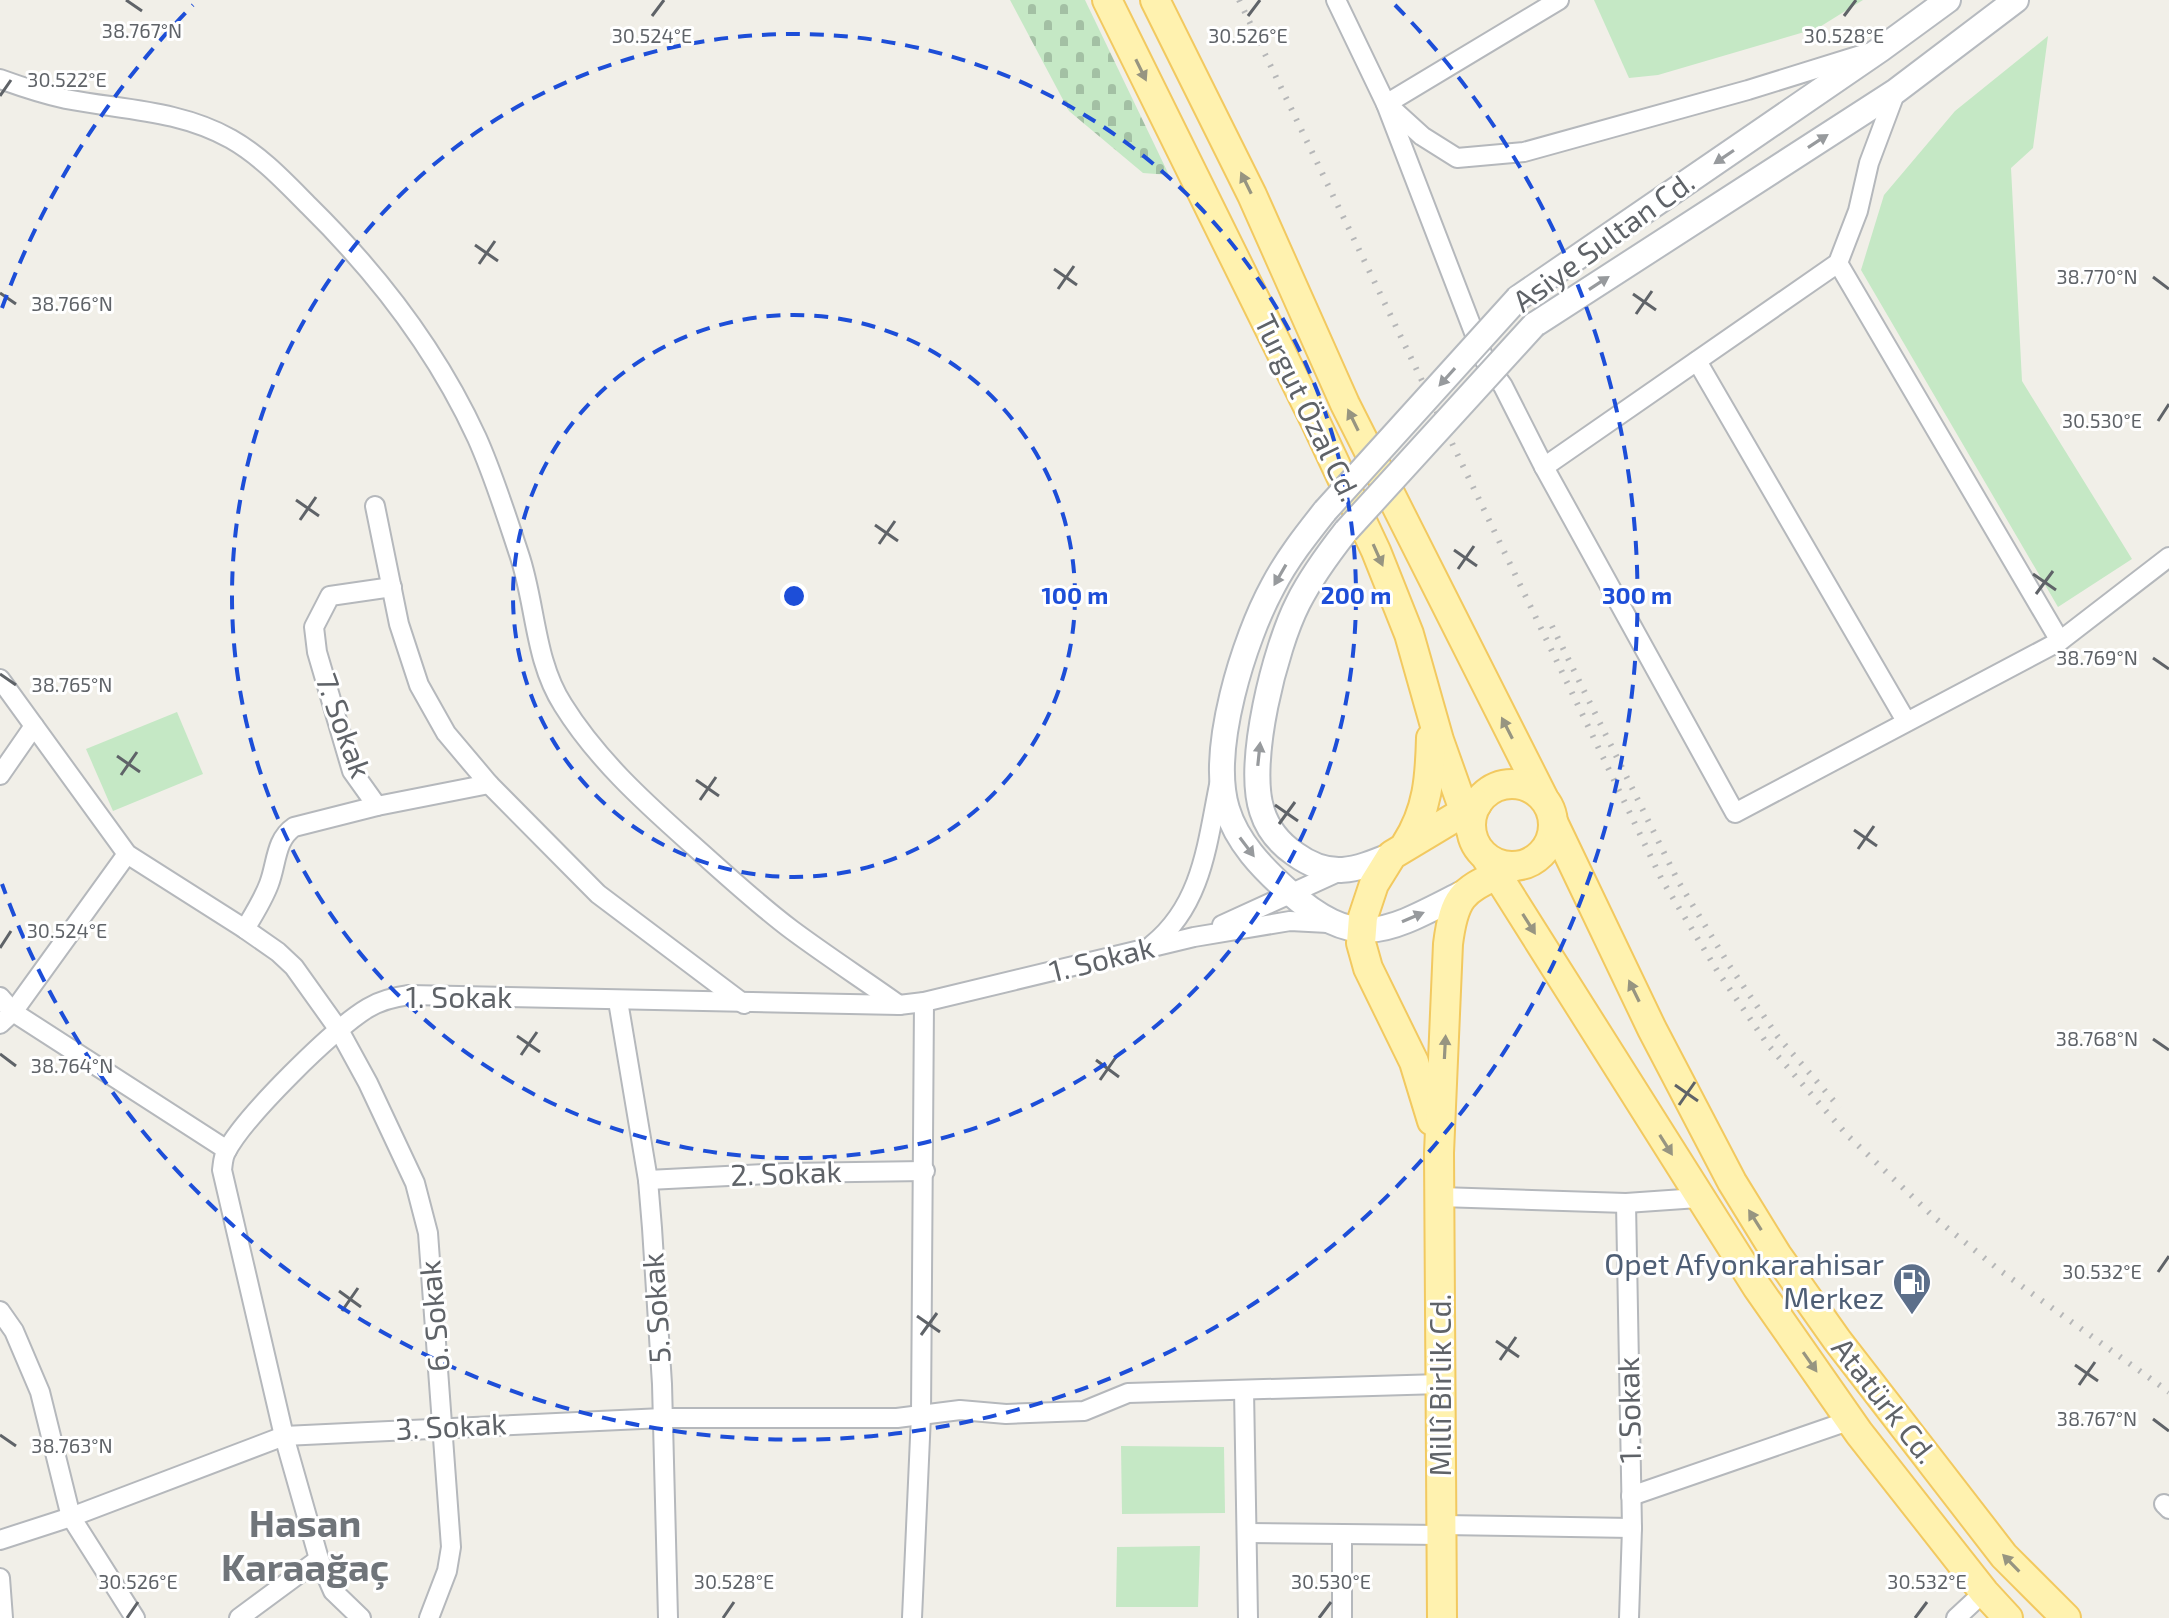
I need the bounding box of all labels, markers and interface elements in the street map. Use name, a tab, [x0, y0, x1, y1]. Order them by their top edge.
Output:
text: 38.767°N	[102, 18, 182, 42]
text: 30.524°E	[612, 23, 692, 47]
text: 30.526°E	[1208, 23, 1288, 47]
text: 30.528°E	[1804, 23, 1884, 47]
one-way arrow	[1134, 59, 1147, 82]
text: 30.522°E	[27, 67, 107, 91]
one-way arrow	[1807, 134, 1828, 149]
one-way arrow	[1713, 149, 1734, 164]
street label: Asiye Sultan Cd.	[1505, 162, 1701, 318]
one-way arrow	[1239, 172, 1253, 195]
text: 38.770°N	[2056, 264, 2138, 288]
one-way arrow	[1589, 275, 1610, 290]
text: 38.766°N	[31, 291, 113, 315]
street label: Turgut Özal Cd.	[1248, 308, 1370, 506]
one-way arrow	[1438, 367, 1456, 386]
text: 30.530°E	[2062, 408, 2142, 432]
one-way arrow	[1346, 409, 1360, 432]
one-way arrow	[1371, 544, 1384, 567]
one-way arrow	[1273, 563, 1287, 586]
text: 100 m	[1042, 580, 1108, 609]
text: 200 m	[1321, 580, 1391, 609]
text: 300 m	[1602, 580, 1672, 609]
centre of rings	[780, 582, 808, 610]
text: 38.769°N	[2056, 645, 2138, 669]
street label: 7. Sokak	[309, 668, 380, 782]
text: 38.765°N	[32, 672, 112, 696]
one-way arrow	[1500, 717, 1513, 740]
one-way arrow	[1253, 741, 1266, 766]
one-way arrow	[1239, 836, 1254, 857]
one-way arrow	[1401, 910, 1425, 923]
one-way arrow	[1522, 913, 1536, 935]
text: 30.524°E	[27, 918, 107, 942]
street label: 1. Sokak	[1046, 928, 1157, 988]
street label: 1. Sokak	[406, 978, 512, 1014]
one-way arrow	[1627, 979, 1640, 1002]
text: 38.768°N	[2056, 1026, 2138, 1050]
one-way arrow	[1439, 1034, 1452, 1059]
text: 38.764°N	[31, 1053, 113, 1077]
one-way arrow	[1658, 1134, 1673, 1157]
street label: 2. Sokak	[730, 1152, 842, 1192]
one-way arrow	[1749, 1209, 1763, 1231]
place label: Opet Afyonkarahisar Merkez	[1604, 1245, 1884, 1315]
street label: 5. Sokak	[633, 1252, 677, 1365]
street label: 6. Sokak	[410, 1259, 456, 1373]
text: 30.532°E	[2062, 1259, 2142, 1283]
fuel station icon: Opet Afyonkarahisar Merkez	[1891, 1261, 1933, 1316]
street label: Millî Birlik Cd.	[1421, 1294, 1457, 1476]
street label: Atatürk Cd.	[1825, 1330, 1946, 1470]
one-way arrow	[1801, 1352, 1817, 1372]
street label: 1. Sokak	[1609, 1357, 1647, 1464]
street label: 3. Sokak	[394, 1404, 507, 1446]
text: 38.767°N	[2057, 1406, 2137, 1430]
text: 38.763°N	[31, 1433, 113, 1457]
district label: Hasan Karaağaç	[221, 1499, 389, 1591]
one-way arrow	[2003, 1554, 2021, 1573]
text: 30.526°E	[98, 1569, 178, 1593]
text: 30.528°E	[694, 1569, 774, 1593]
text: 30.530°E	[1291, 1569, 1371, 1593]
text: 30.532°E	[1887, 1569, 1967, 1593]

